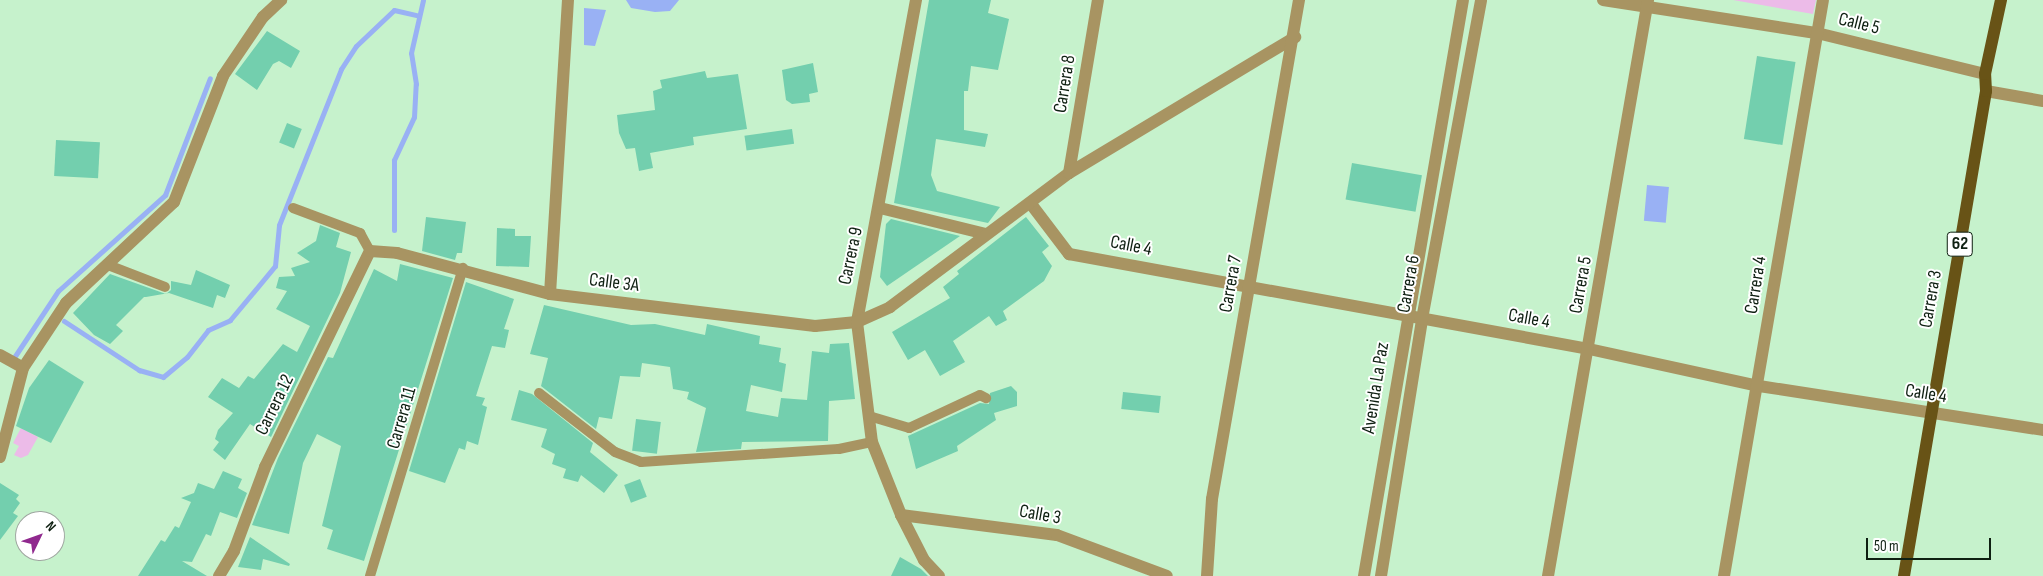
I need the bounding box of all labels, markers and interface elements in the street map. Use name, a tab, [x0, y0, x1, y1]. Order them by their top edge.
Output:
street label: Calle 5	[1836, 8, 1882, 40]
street label: Carrera 8	[1049, 53, 1081, 115]
street label: Carrera 9	[834, 225, 868, 287]
road number: 62	[1946, 228, 1974, 260]
street label: Calle 4	[1108, 231, 1154, 261]
street label: Carrera 6	[1393, 253, 1425, 315]
street label: Carrera 7	[1215, 254, 1247, 314]
street label: Carrera 5	[1565, 255, 1597, 315]
street label: Carrera 4	[1740, 255, 1772, 315]
street label: Calle 3A	[588, 269, 640, 297]
street label: Carrera 3	[1915, 269, 1947, 329]
street label: Calle 4	[1506, 304, 1552, 334]
street label: Avenida La Paz	[1358, 341, 1394, 435]
street label: Carrera 12	[251, 371, 299, 439]
street label: Calle 4	[1904, 379, 1948, 409]
street label: Carrera 11	[382, 384, 422, 452]
street label: Calle 3	[1017, 500, 1063, 530]
north arrow	[15, 511, 65, 561]
text: N	[42, 518, 60, 535]
scale bar	[1868, 528, 1993, 560]
text: 50 m	[1874, 537, 1899, 556]

